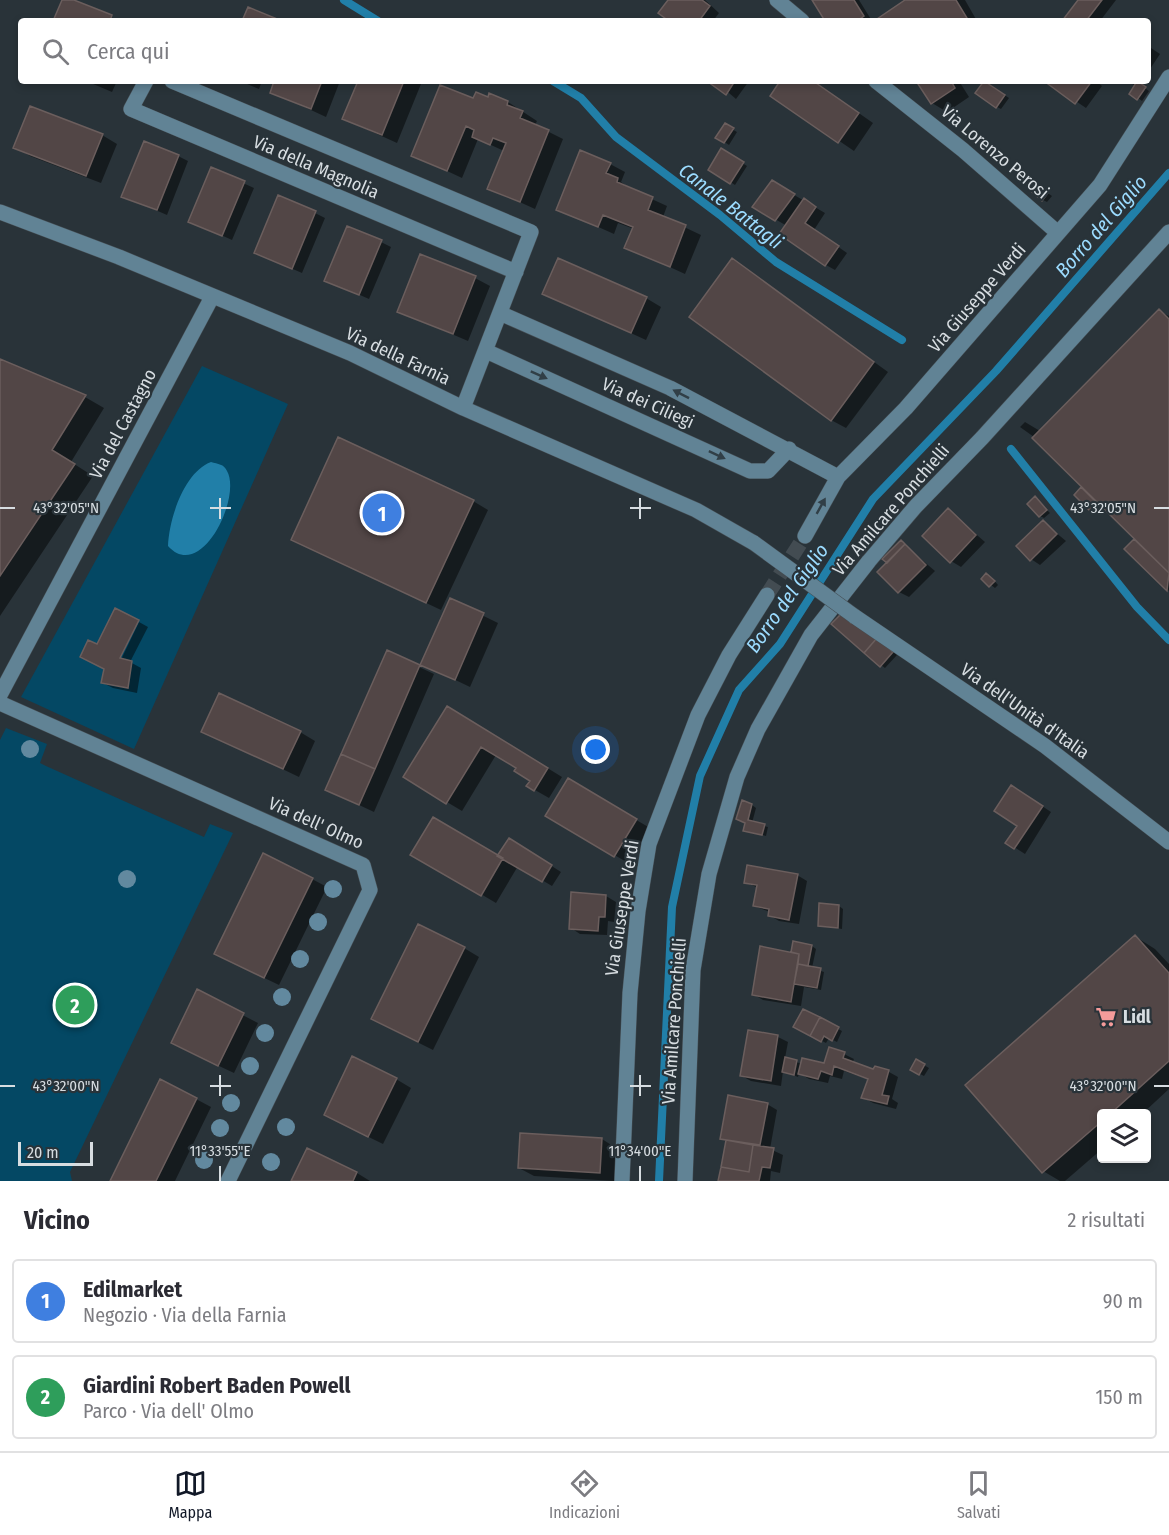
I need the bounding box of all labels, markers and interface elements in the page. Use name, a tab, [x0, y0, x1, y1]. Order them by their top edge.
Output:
search box	[18, 18, 1151, 84]
icon: search	[39, 35, 72, 68]
text: Cerca qui	[87, 38, 170, 65]
street label: Via Lorenzo Perosi	[937, 101, 1053, 203]
street label: Via della Magnolia	[250, 131, 382, 204]
water label: Canale Battagli	[674, 158, 788, 254]
water label: Borro del Giglio	[1050, 170, 1152, 282]
street label: Via Giuseppe Verdi	[924, 239, 1030, 357]
street label: Via della Farnia	[342, 322, 454, 390]
street label: Via del Castagno	[85, 365, 161, 483]
one-way arrow	[531, 371, 548, 380]
street label: Via dei Ciliegi	[598, 373, 698, 433]
one-way arrow	[672, 389, 689, 399]
street label: Via Amilcare Ponchielli	[828, 440, 954, 580]
one-way arrow	[709, 451, 726, 460]
pin: 1	[362, 490, 401, 536]
one-way arrow	[816, 497, 826, 514]
text: 43°32'05"N	[33, 499, 99, 517]
text: 43°32'05"N	[1070, 499, 1136, 517]
water label: Borro del Giglio	[741, 539, 833, 657]
street label: Via dell'Unità d'Italia	[956, 658, 1094, 764]
your location	[581, 735, 610, 764]
street label: Via dell' Olmo	[265, 792, 367, 854]
street label: Via Giuseppe Verdi	[600, 838, 644, 978]
street label: Via Amilcare Ponchielli	[657, 937, 691, 1105]
pin: 2	[56, 982, 94, 1028]
supermarket icon: Lidl	[1094, 1005, 1118, 1029]
place label: Lidl	[1123, 1006, 1151, 1028]
text: 43°32'00"N	[32, 1077, 100, 1095]
text: 43°32'00"N	[1069, 1077, 1137, 1095]
map controls	[1097, 1109, 1151, 1163]
button: layers	[1097, 1109, 1151, 1163]
scale bar	[18, 1139, 93, 1166]
text: 11°33'55"E	[189, 1142, 251, 1160]
text: 11°34'00"E	[609, 1142, 671, 1160]
text: 20 m	[27, 1143, 58, 1162]
text: Vicino	[24, 1205, 90, 1236]
text: 2 risultati	[1067, 1208, 1145, 1232]
text: Edilmarket	[83, 1276, 182, 1303]
text: 1	[41, 1289, 50, 1313]
text: 90 m	[1103, 1289, 1143, 1313]
text: Negozio · Via della Farnia	[83, 1303, 287, 1327]
text: Giardini Robert Baden Powell	[83, 1372, 351, 1399]
text: 2	[41, 1385, 50, 1409]
text: 150 m	[1096, 1385, 1143, 1409]
text: Parco · Via dell' Olmo	[83, 1399, 254, 1423]
tab: Mappa	[168, 1467, 212, 1522]
tab: Indicazioni	[549, 1467, 620, 1522]
tab: Salvati	[957, 1467, 1001, 1522]

